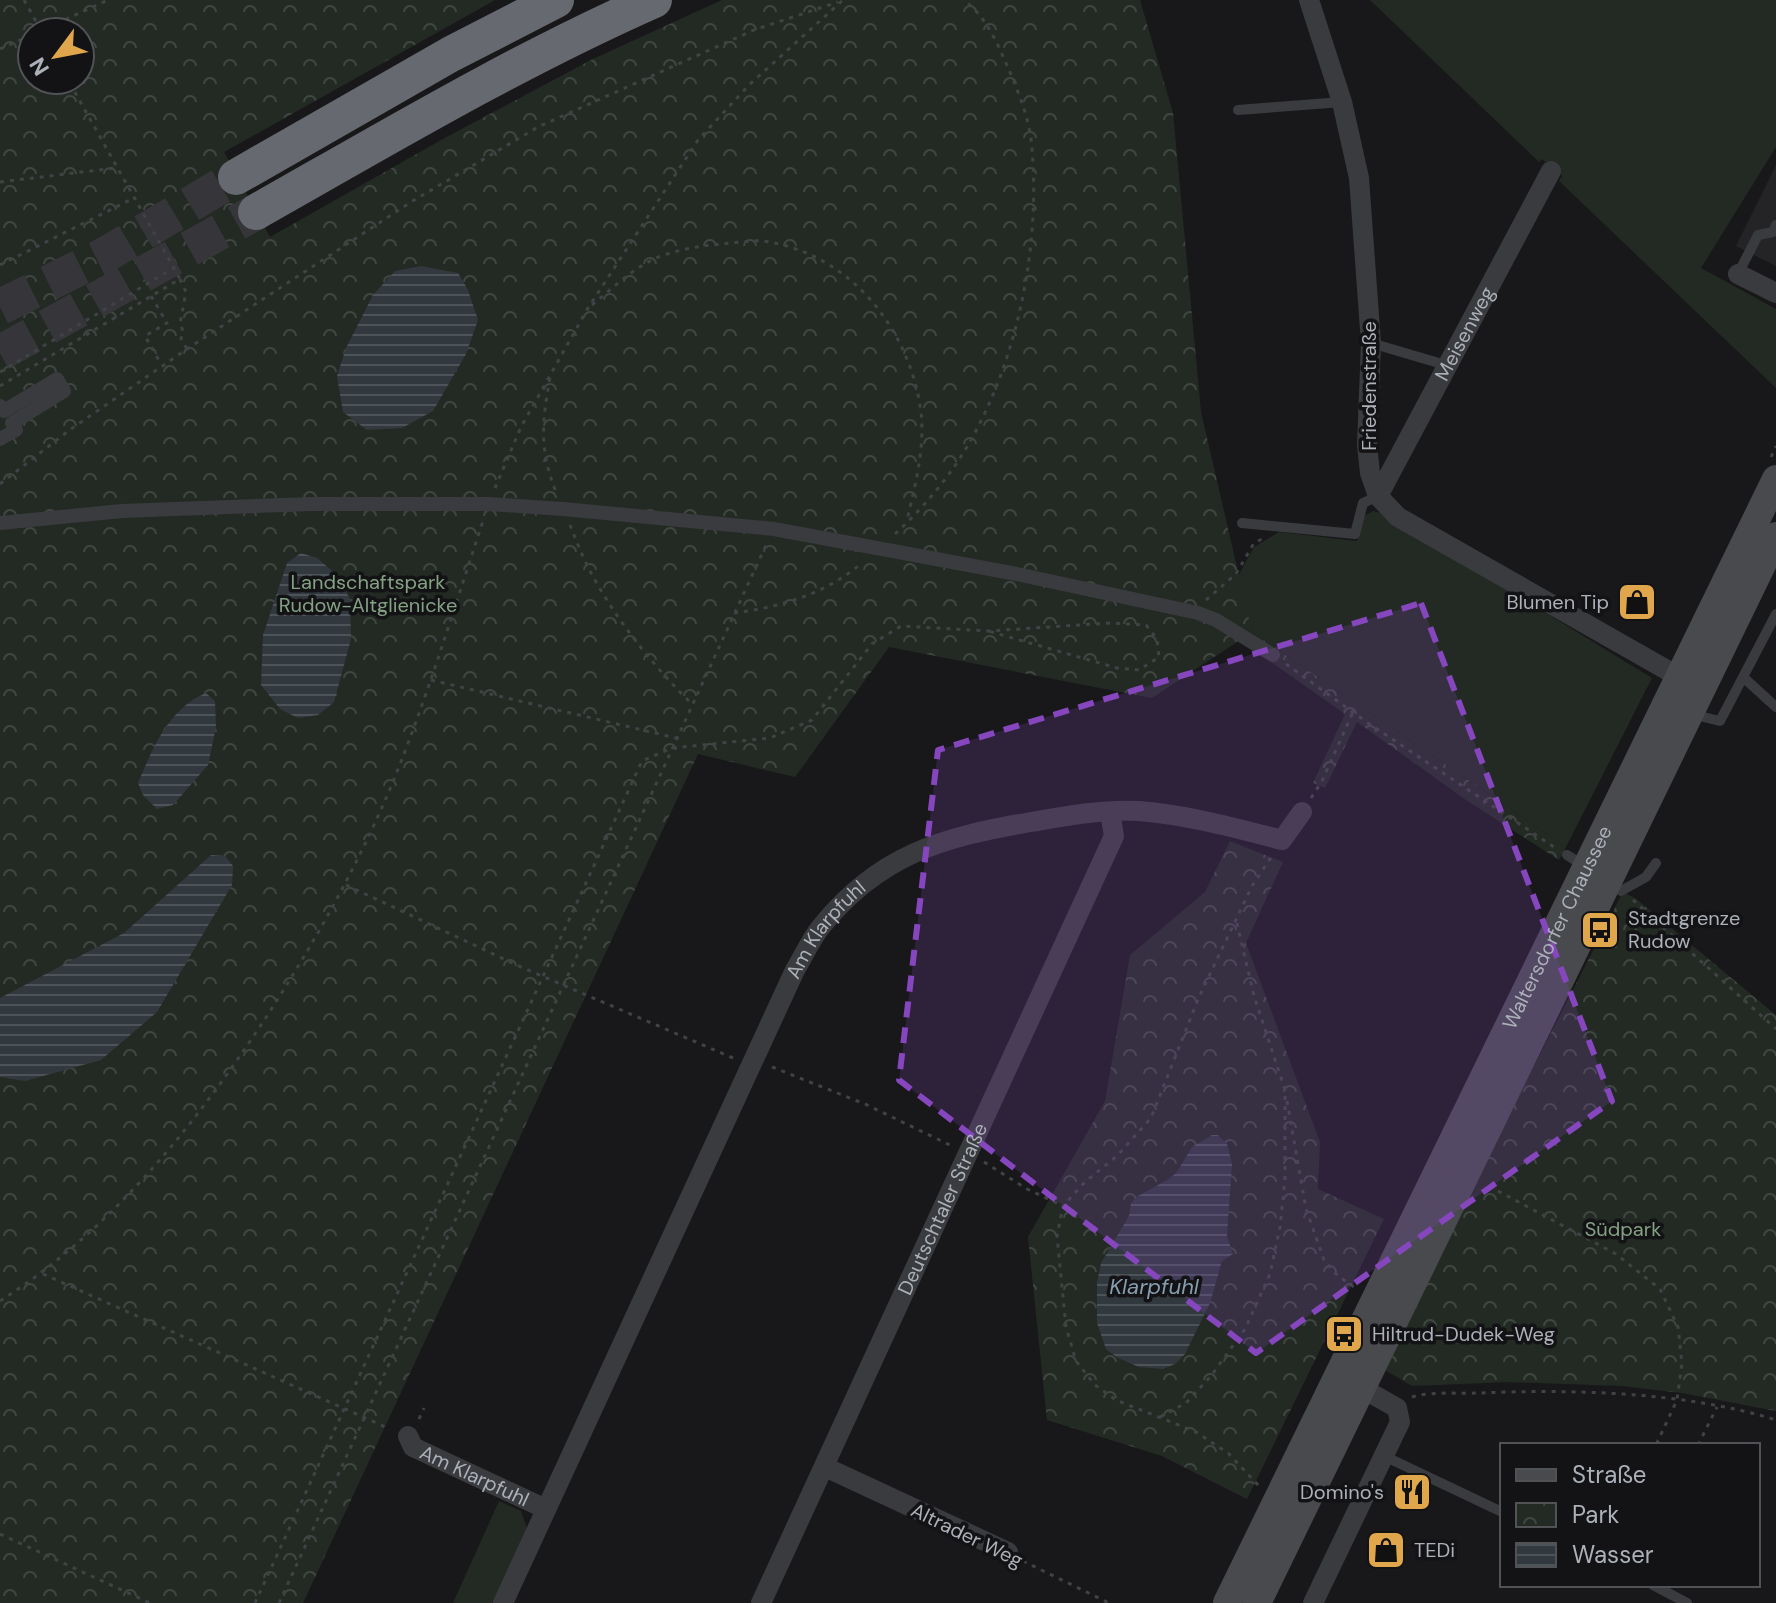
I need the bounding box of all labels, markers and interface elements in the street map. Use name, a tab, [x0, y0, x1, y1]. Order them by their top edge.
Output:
north arrow	[16, 16, 96, 96]
text: N	[23, 52, 56, 81]
street label: Meisenweg	[1429, 282, 1500, 385]
street label: Friedenstraße	[1356, 321, 1382, 451]
park label: Landschaftspark Rudow-Altglienicke	[279, 569, 457, 618]
shop icon: Blumen Tip	[1616, 581, 1658, 623]
place label: Blumen Tip	[1507, 589, 1609, 615]
street label: Waltersdorfer Chaussee	[1496, 821, 1618, 1033]
street label: Am Klarpfuhl	[780, 875, 871, 983]
place label: Stadtgrenze Rudow	[1628, 905, 1740, 954]
bus stop icon: Stadtgrenze Rudow	[1579, 909, 1621, 951]
street label: Deutschtaler Straße	[892, 1118, 993, 1299]
park label: Südpark	[1585, 1216, 1661, 1242]
water label: Klarpfuhl	[1109, 1272, 1200, 1301]
bus stop icon: Hiltrud-Dudek-Weg	[1323, 1313, 1365, 1355]
place label: Hiltrud-Dudek-Weg	[1372, 1321, 1555, 1347]
street label: Am Klarpfuhl	[416, 1439, 533, 1512]
legend	[1500, 1443, 1760, 1587]
text: Straße	[1572, 1459, 1646, 1490]
restaurant icon: Domino's	[1391, 1471, 1433, 1513]
place label: Domino's	[1300, 1479, 1384, 1505]
street label: Altrader Weg	[907, 1497, 1027, 1573]
text: Park	[1572, 1499, 1619, 1530]
shop icon: TEDi	[1365, 1529, 1407, 1571]
place label: TEDi	[1414, 1537, 1455, 1563]
text: Wasser	[1572, 1539, 1654, 1570]

